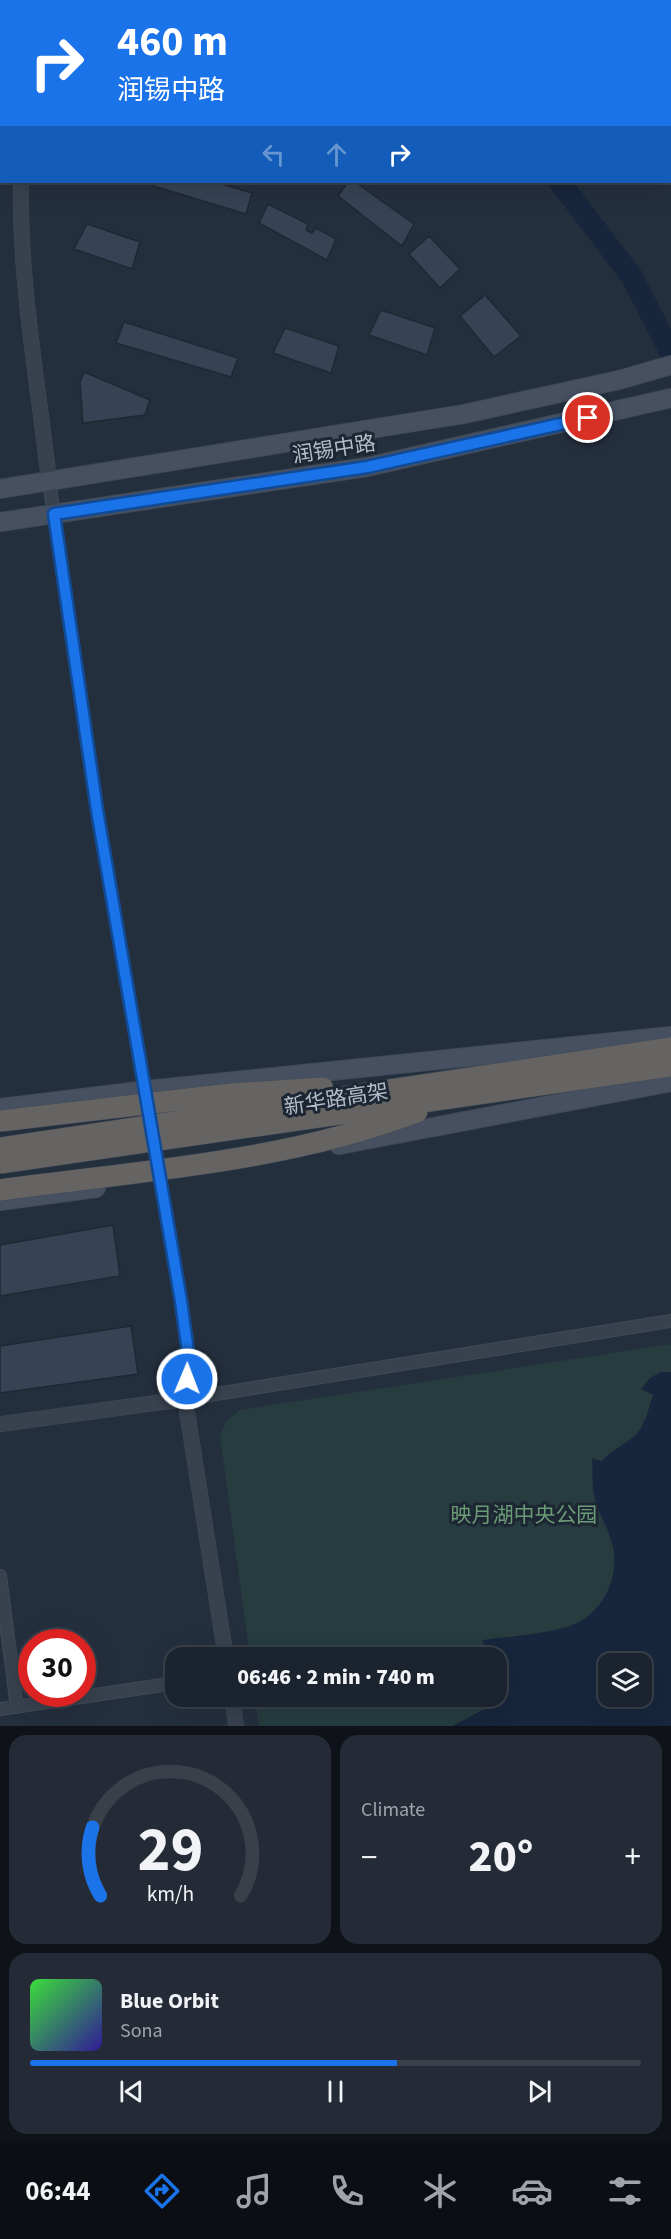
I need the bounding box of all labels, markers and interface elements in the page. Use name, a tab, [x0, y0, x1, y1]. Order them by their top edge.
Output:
text: 460 m	[117, 12, 228, 72]
icon: right	[18, 24, 96, 102]
text: 润锡中路	[117, 71, 225, 110]
icon: left	[257, 138, 290, 171]
icon: ahead	[320, 138, 353, 171]
icon: right	[383, 138, 416, 171]
pin	[562, 392, 613, 443]
icon: arrive	[571, 401, 604, 434]
street label: 润锡中路	[290, 428, 378, 470]
street label: 新华路高架	[282, 1076, 390, 1122]
position arrow	[155, 1347, 219, 1411]
park label: 映月湖中央公园	[451, 1500, 598, 1530]
speed limit sign: 30	[18, 1629, 96, 1707]
map controls	[598, 1653, 652, 1707]
button: layers	[598, 1653, 652, 1707]
text: 06:46 · 2 min · 740 m	[237, 1661, 435, 1693]
text: Climate	[361, 1796, 425, 1824]
text: 29	[137, 1806, 203, 1895]
text: 20°	[469, 1825, 533, 1889]
text: −	[361, 1834, 377, 1881]
text: +	[625, 1834, 641, 1881]
text: km/h	[146, 1880, 194, 1911]
text: Blue Orbit	[120, 1985, 219, 2017]
text: Sona	[120, 2017, 163, 2045]
icon: previous	[115, 2075, 148, 2108]
icon: pause	[319, 2075, 352, 2108]
icon: next	[523, 2075, 556, 2108]
icon: directions	[141, 2170, 183, 2212]
icon: music	[233, 2170, 275, 2212]
icon: phone	[326, 2170, 368, 2212]
icon: climate	[419, 2170, 461, 2212]
icon: car	[511, 2170, 553, 2212]
icon: filters	[604, 2170, 646, 2212]
text: 06:44	[25, 2172, 90, 2211]

